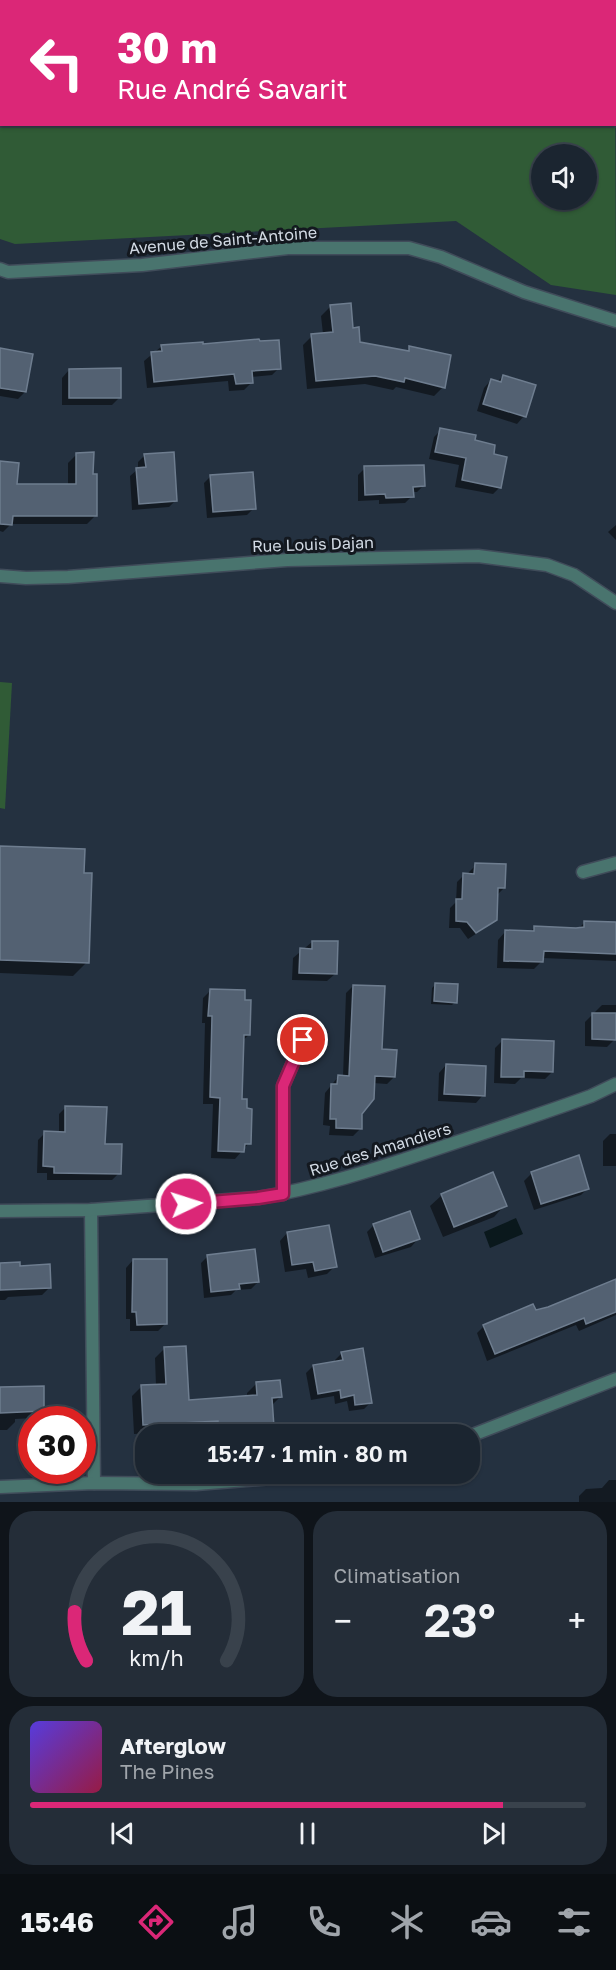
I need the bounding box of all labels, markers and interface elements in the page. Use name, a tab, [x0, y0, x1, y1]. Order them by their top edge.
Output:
text: 30 m	[117, 22, 217, 72]
icon: left	[18, 24, 96, 102]
text: Rue André Savarit	[117, 73, 348, 105]
map controls	[531, 144, 597, 210]
button: sound	[531, 144, 597, 210]
street label: Avenue de Saint-Antoine	[128, 222, 318, 258]
street label: Rue Louis Dajan	[252, 532, 374, 556]
pin	[277, 1014, 328, 1065]
icon: arrive	[286, 1023, 319, 1056]
street label: Rue des Amandiers	[307, 1118, 453, 1180]
position arrow	[154, 1172, 218, 1236]
speed limit sign: 30	[18, 1406, 96, 1484]
text: 15:47 · 1 min · 80 m	[207, 1440, 408, 1467]
text: Climatisation	[334, 1563, 460, 1587]
text: 21	[121, 1574, 191, 1649]
text: 23°	[424, 1593, 496, 1647]
text: −	[334, 1601, 352, 1640]
text: +	[568, 1601, 586, 1640]
text: km/h	[129, 1645, 184, 1671]
text: Afterglow	[120, 1732, 226, 1759]
text: The Pines	[120, 1759, 214, 1783]
icon: previous	[106, 1817, 139, 1850]
icon: pause	[291, 1817, 324, 1850]
icon: next	[477, 1817, 510, 1850]
icon: directions	[135, 1901, 177, 1943]
icon: music	[219, 1901, 261, 1943]
icon: phone	[303, 1901, 345, 1943]
icon: climate	[386, 1901, 428, 1943]
icon: car	[470, 1901, 512, 1943]
icon: filters	[553, 1901, 595, 1943]
text: 15:46	[21, 1906, 94, 1938]

